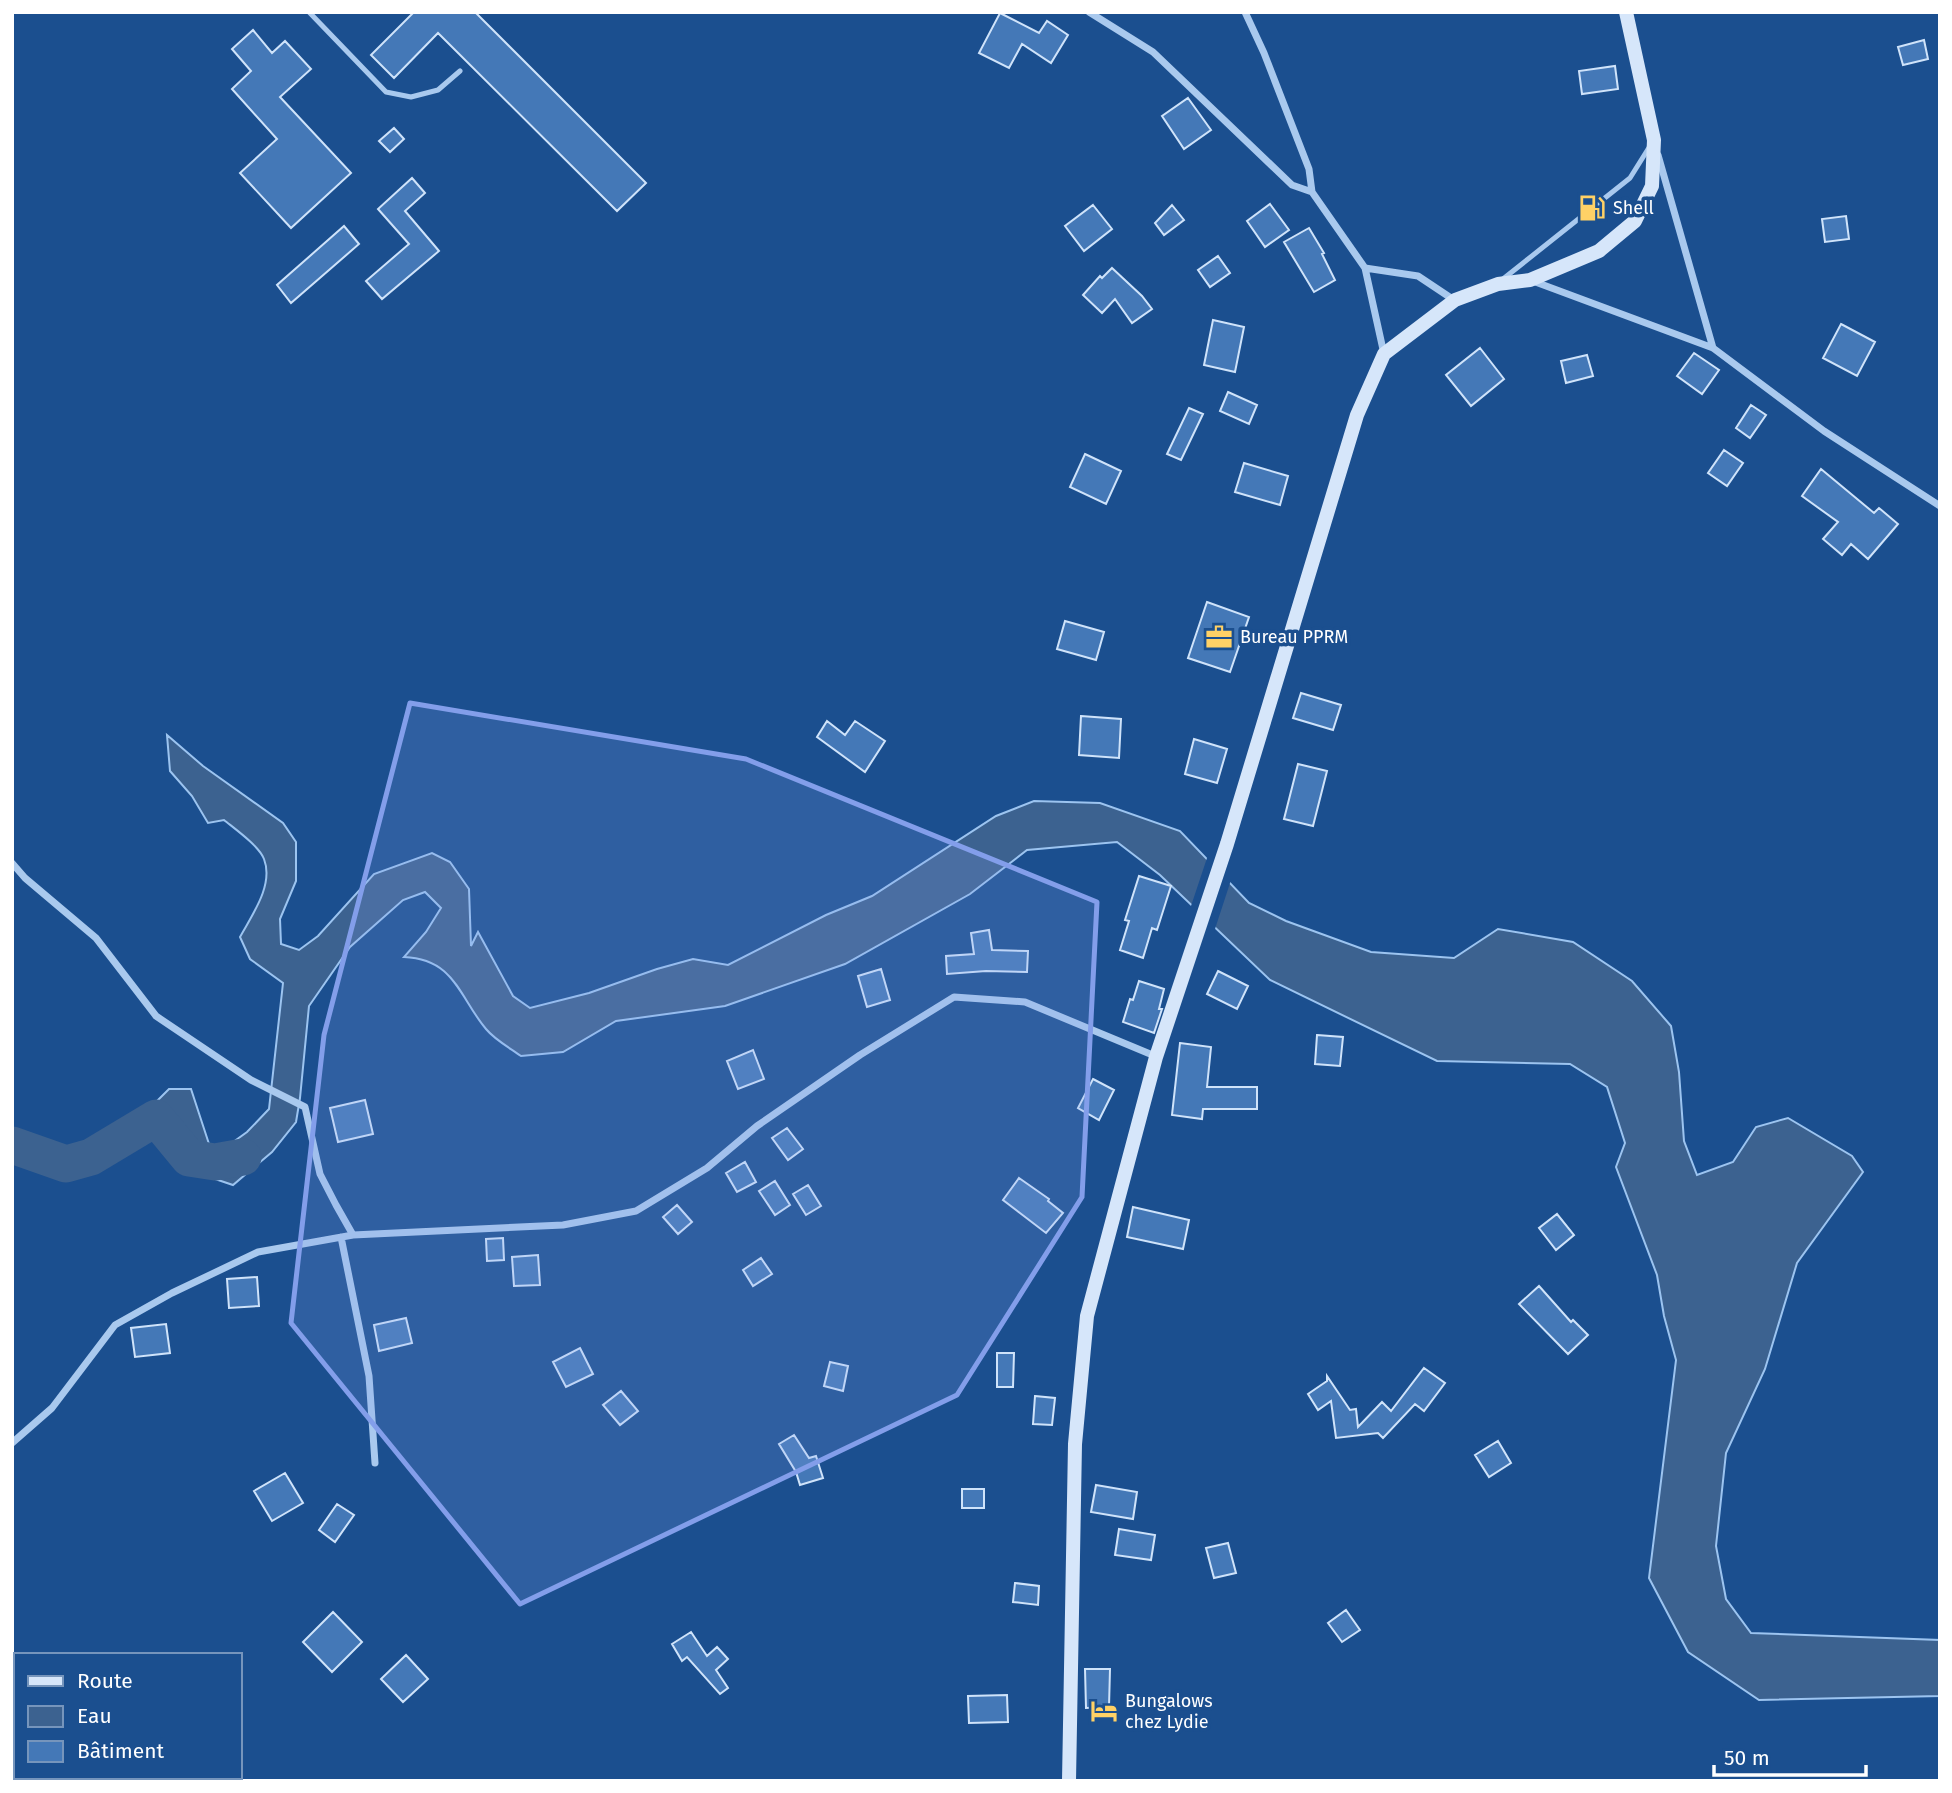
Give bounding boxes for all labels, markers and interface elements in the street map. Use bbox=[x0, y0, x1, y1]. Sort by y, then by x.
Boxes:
fuel station icon: Shell bbox=[1577, 193, 1607, 223]
place label: Shell bbox=[1613, 197, 1654, 219]
office icon: Bureau PPRM bbox=[1204, 622, 1234, 652]
place label: Bureau PPRM bbox=[1240, 626, 1348, 648]
legend bbox=[14, 1653, 242, 1779]
text: Route bbox=[77, 1668, 133, 1694]
place label: Bungalows chez Lydie bbox=[1125, 1690, 1213, 1733]
hotel icon: Bungalows chez Lydie bbox=[1089, 1696, 1119, 1726]
text: Eau bbox=[77, 1703, 112, 1729]
scale bar bbox=[1714, 1734, 1866, 1778]
text: Bâtiment bbox=[77, 1738, 164, 1764]
text: 50 m bbox=[1724, 1745, 1770, 1771]

